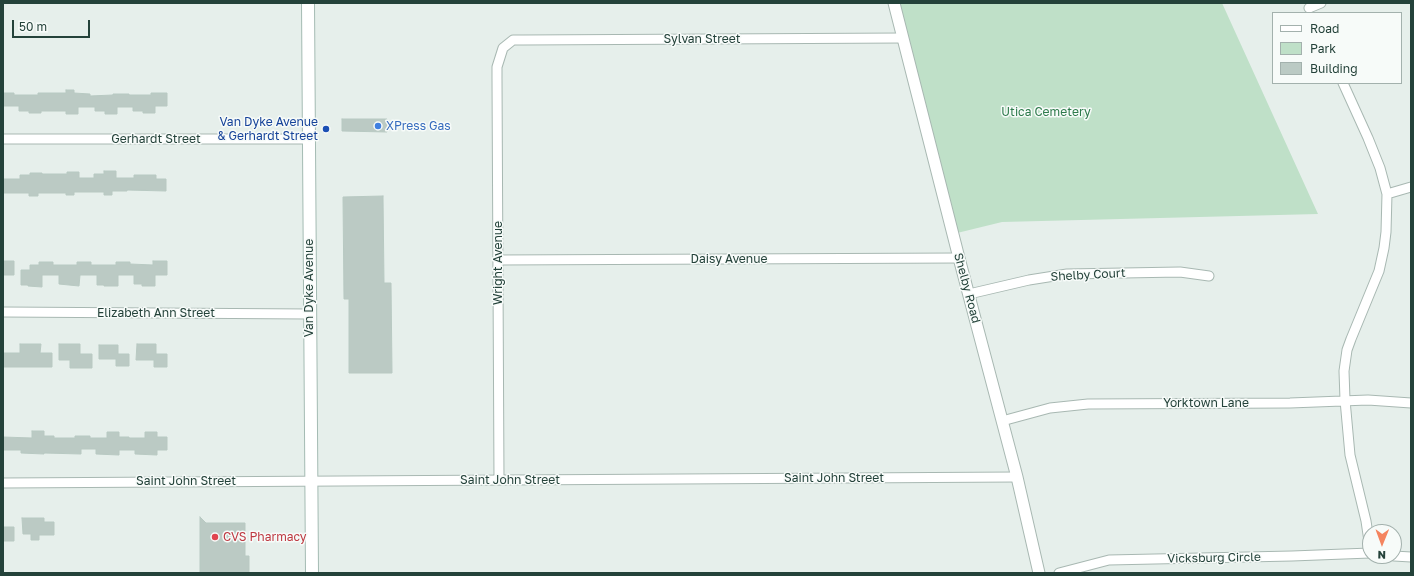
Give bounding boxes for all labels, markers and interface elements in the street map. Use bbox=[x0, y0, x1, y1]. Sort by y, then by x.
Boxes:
scale bar bbox=[14, 12, 92, 38]
legend bbox=[1272, 12, 1402, 84]
text: 50 m bbox=[19, 19, 47, 34]
text: Road bbox=[1310, 21, 1339, 36]
street label: Sylvan Street bbox=[664, 32, 740, 46]
text: Park bbox=[1310, 41, 1336, 56]
text: Building bbox=[1310, 61, 1358, 76]
park label: Utica Cemetery bbox=[1001, 105, 1091, 119]
place label: Van Dyke Avenue & Gerhardt Street bbox=[217, 115, 318, 143]
place label: XPress Gas bbox=[386, 119, 451, 133]
marker: XPress Gas bbox=[373, 121, 383, 131]
marker: Van Dyke Avenue & Gerhardt Street bbox=[321, 124, 331, 134]
street label: Gerhardt Street bbox=[111, 132, 201, 146]
street label: Wright Avenue bbox=[491, 221, 505, 305]
street label: Van Dyke Avenue bbox=[302, 239, 316, 337]
street label: Shelby Road bbox=[951, 251, 983, 325]
street label: Daisy Avenue bbox=[691, 252, 767, 266]
street label: Shelby Court bbox=[1050, 266, 1126, 284]
street label: Elizabeth Ann Street bbox=[97, 306, 215, 320]
street label: Yorktown Lane bbox=[1163, 396, 1249, 410]
street label: Saint John Street bbox=[784, 471, 884, 485]
street label: Saint John Street bbox=[460, 473, 560, 487]
street label: Saint John Street bbox=[136, 474, 236, 488]
north arrow bbox=[1362, 524, 1402, 564]
place label: CVS Pharmacy bbox=[223, 530, 307, 544]
marker: CVS Pharmacy bbox=[210, 532, 220, 542]
text: N bbox=[1377, 549, 1386, 562]
street label: Vicksburg Circle bbox=[1167, 550, 1261, 566]

